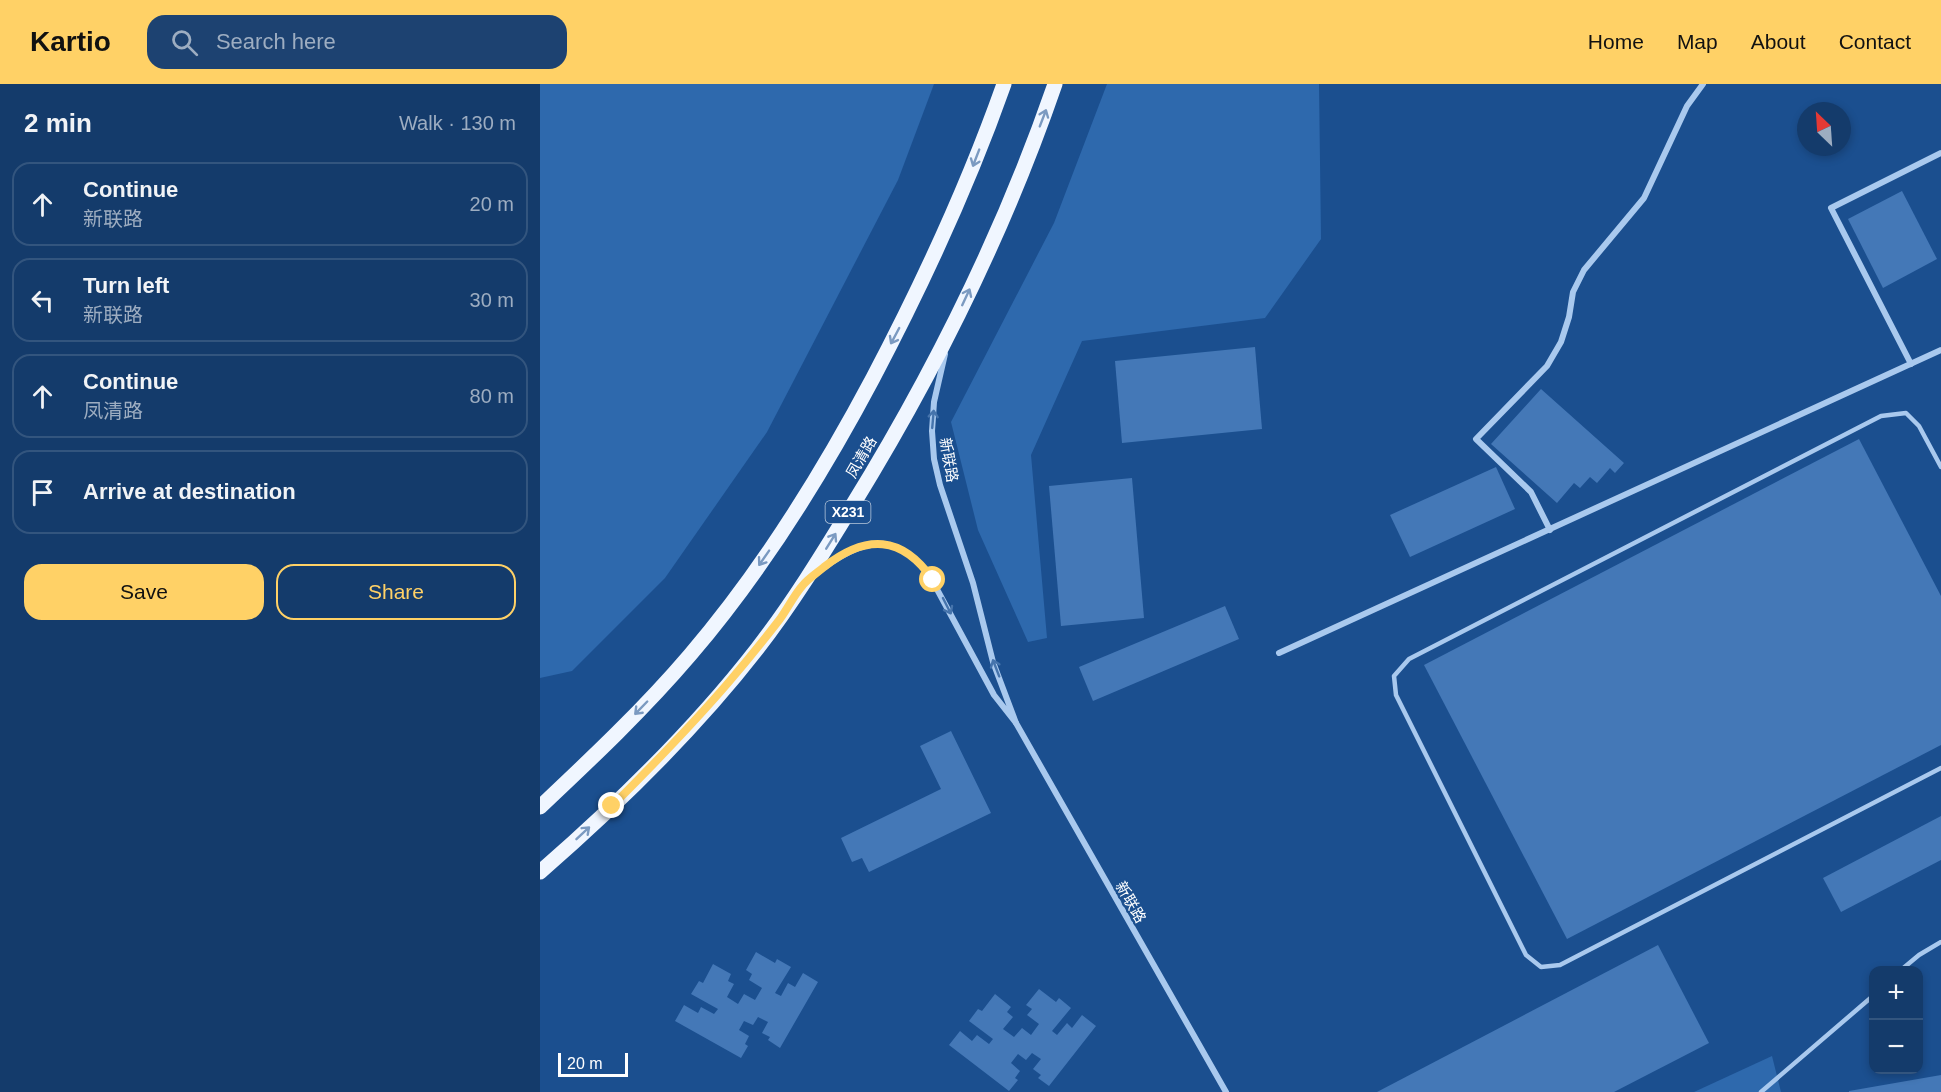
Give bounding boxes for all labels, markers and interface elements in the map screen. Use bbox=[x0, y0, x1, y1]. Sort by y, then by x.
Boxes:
search box bbox=[147, 15, 567, 69]
text: Kartio bbox=[30, 26, 111, 57]
icon: search bbox=[168, 26, 201, 59]
text: Search here bbox=[216, 29, 336, 54]
text: Home bbox=[1588, 30, 1644, 53]
text: Map bbox=[1677, 30, 1718, 53]
text: About bbox=[1751, 30, 1806, 53]
text: Contact bbox=[1839, 30, 1911, 53]
north arrow bbox=[1797, 102, 1851, 156]
text: 2 min bbox=[24, 108, 92, 138]
one-way arrow bbox=[1038, 109, 1049, 128]
text: Walk · 130 m bbox=[399, 112, 516, 134]
one-way arrow bbox=[970, 149, 981, 167]
text: Continue bbox=[83, 177, 178, 202]
icon: ahead bbox=[26, 188, 59, 221]
text: 20 m bbox=[470, 193, 514, 215]
text: 新联路 bbox=[83, 208, 143, 230]
text: Turn left bbox=[83, 273, 169, 298]
icon: left bbox=[26, 284, 59, 317]
text: 30 m bbox=[470, 289, 514, 311]
one-way arrow bbox=[961, 289, 972, 307]
text: 新联路 bbox=[83, 304, 143, 326]
one-way arrow bbox=[889, 327, 901, 344]
text: Continue bbox=[83, 369, 178, 394]
icon: ahead bbox=[26, 380, 59, 413]
text: 80 m bbox=[470, 385, 514, 407]
text: 凤清路 bbox=[83, 400, 143, 422]
one-way arrow bbox=[927, 410, 938, 430]
street label: 凤清路 bbox=[842, 433, 880, 481]
street label: 新联路 bbox=[937, 436, 961, 484]
icon: arrive bbox=[26, 476, 59, 509]
text: Arrive at destination bbox=[83, 479, 296, 504]
road number: X231 bbox=[826, 501, 870, 523]
one-way arrow bbox=[825, 533, 837, 550]
one-way arrow bbox=[758, 549, 770, 565]
button: Save bbox=[24, 564, 264, 620]
button: Share bbox=[276, 564, 516, 620]
route start bbox=[919, 566, 945, 592]
one-way arrow bbox=[942, 597, 953, 615]
one-way arrow bbox=[989, 659, 1000, 678]
one-way arrow bbox=[634, 701, 648, 716]
route end bbox=[598, 792, 624, 818]
one-way arrow bbox=[576, 826, 591, 840]
street label: 新联路 bbox=[1112, 878, 1150, 926]
map controls bbox=[1869, 966, 1923, 1074]
button: + bbox=[1869, 966, 1923, 1020]
button: − bbox=[1869, 1020, 1923, 1074]
scale bar bbox=[558, 1050, 628, 1078]
text: 20 m bbox=[567, 1055, 603, 1072]

